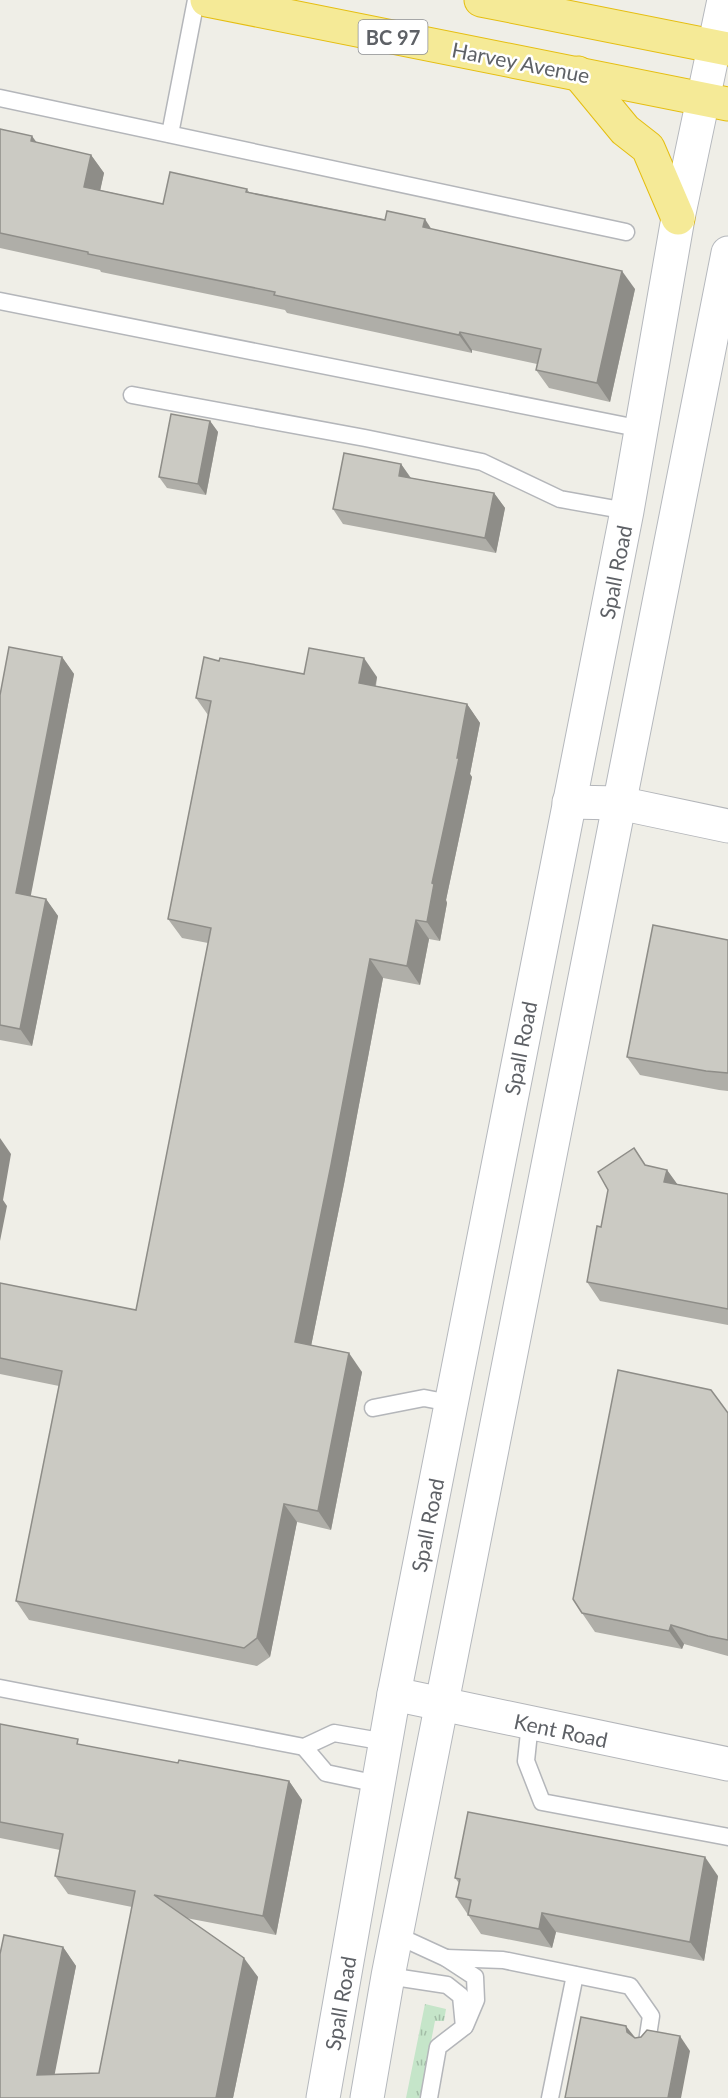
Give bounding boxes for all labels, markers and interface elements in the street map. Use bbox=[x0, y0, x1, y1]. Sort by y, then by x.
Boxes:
road number: BC 97 bbox=[358, 20, 428, 54]
street label: Harvey Avenue bbox=[450, 36, 592, 88]
street label: Spall Road bbox=[594, 523, 636, 621]
street label: Spall Road bbox=[499, 999, 541, 1097]
street label: Spall Road bbox=[406, 1476, 448, 1574]
street label: Kent Road bbox=[512, 1708, 610, 1752]
street label: Spall Road bbox=[319, 1954, 361, 2052]

